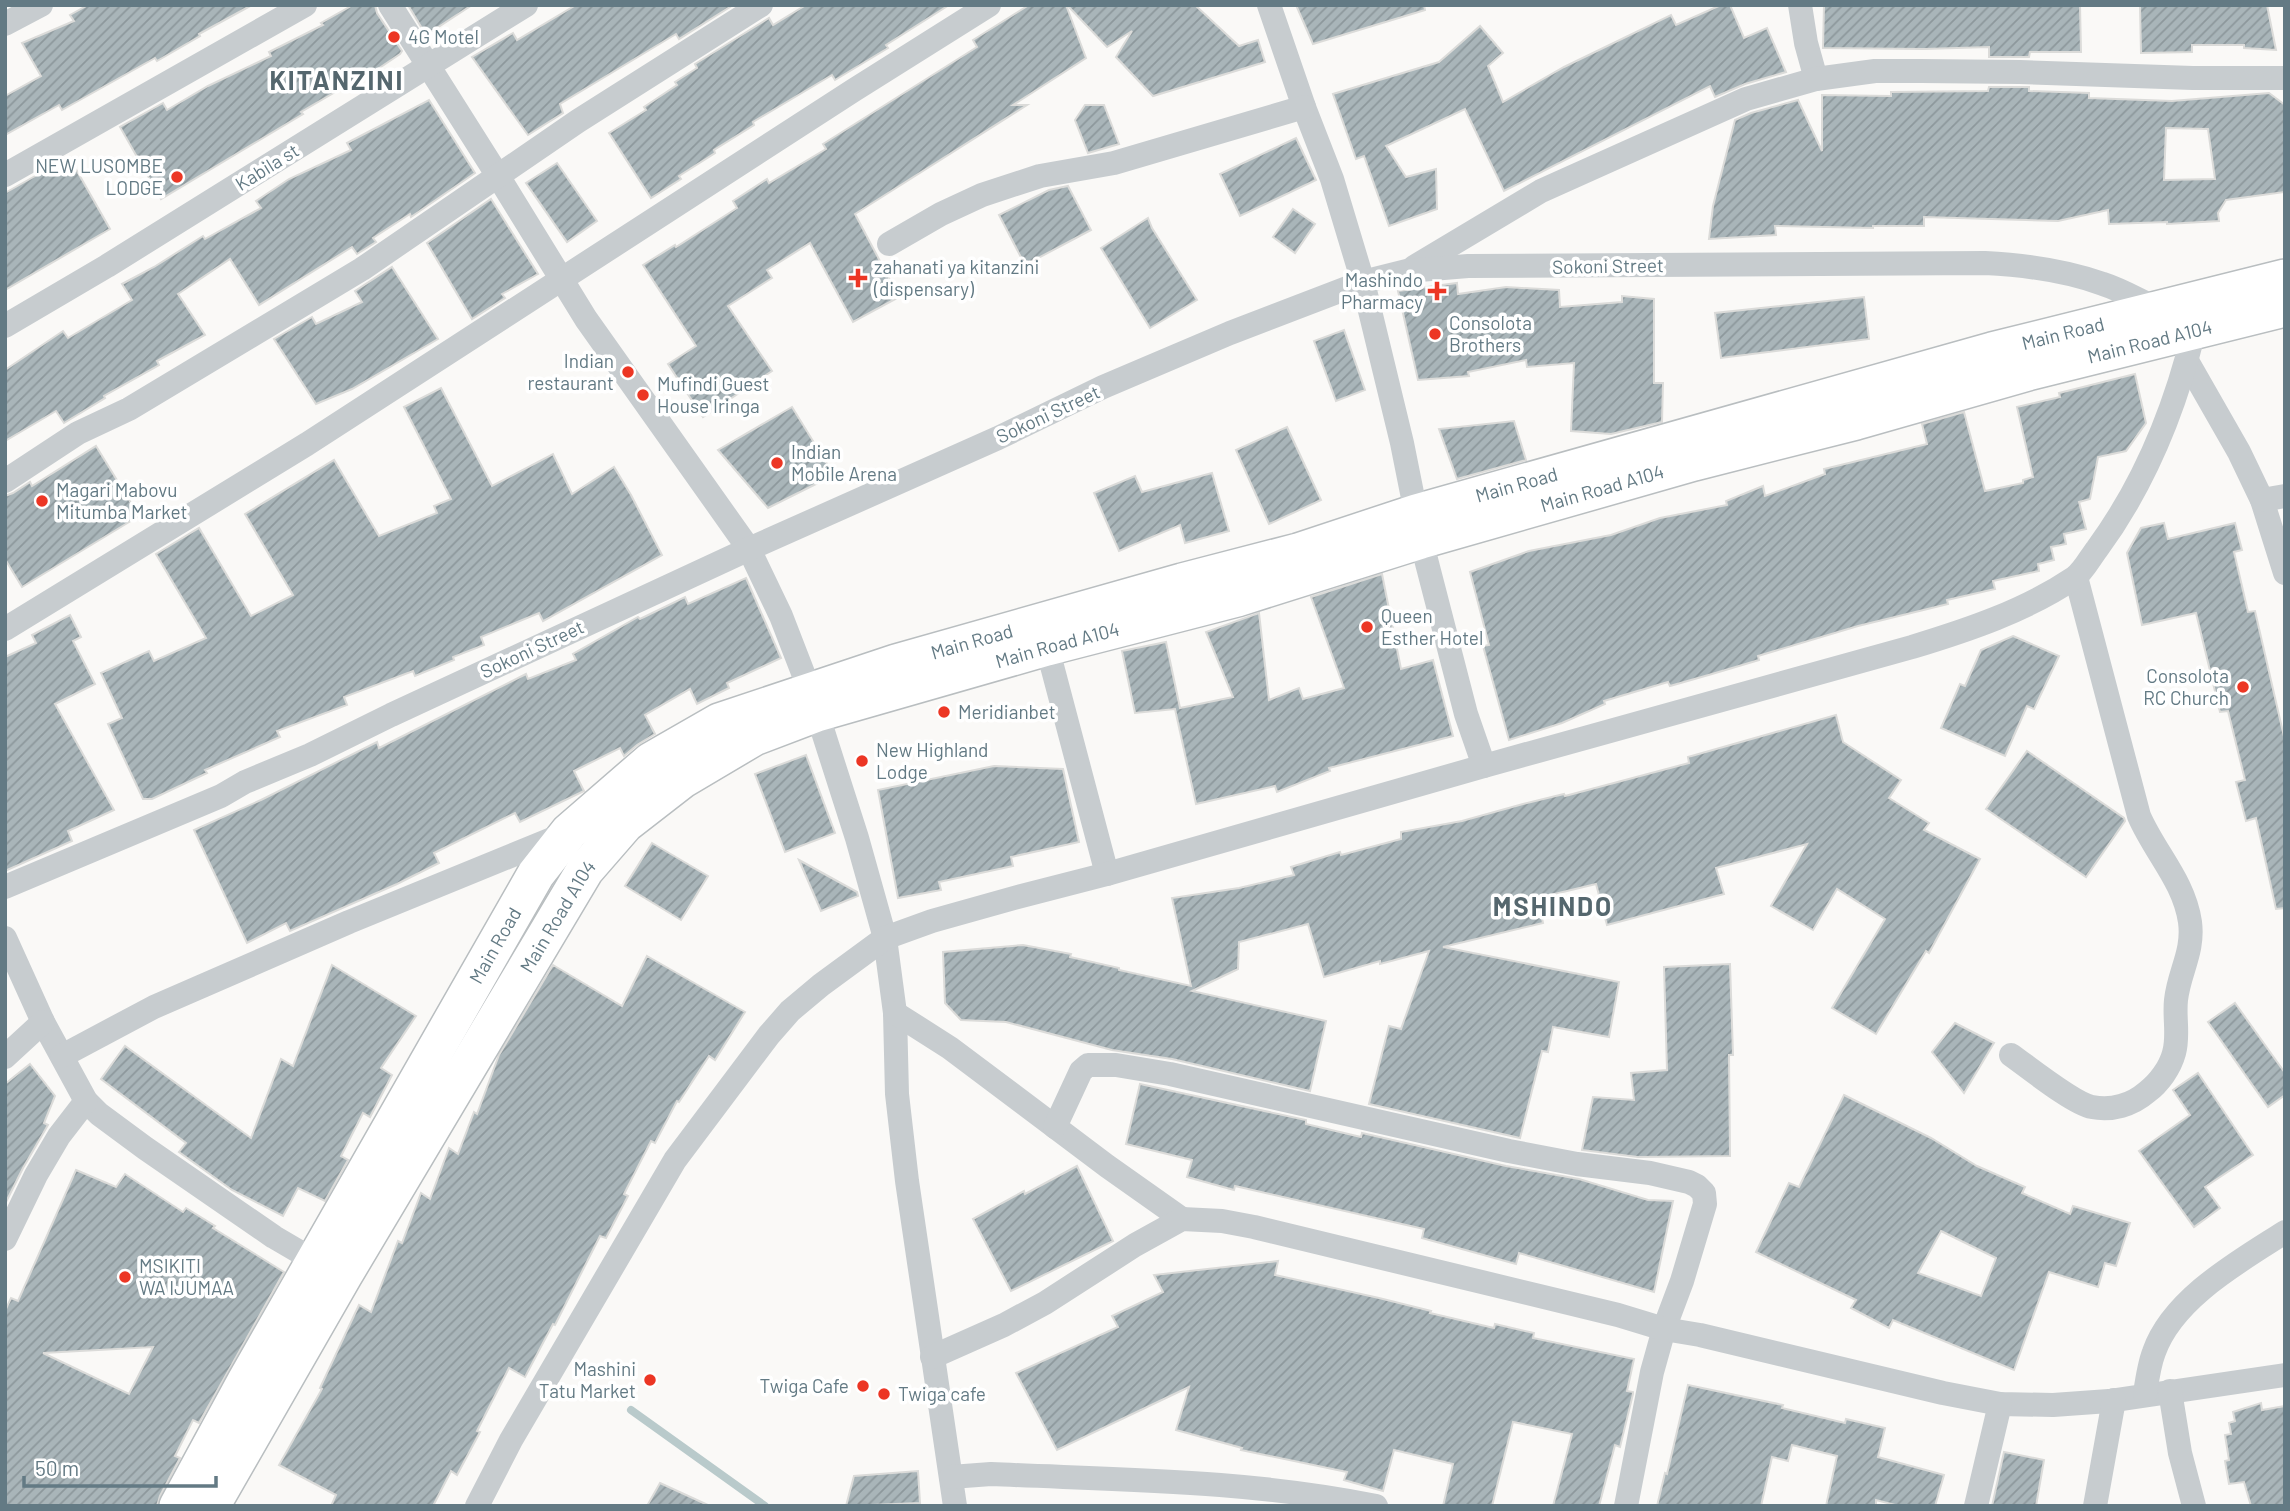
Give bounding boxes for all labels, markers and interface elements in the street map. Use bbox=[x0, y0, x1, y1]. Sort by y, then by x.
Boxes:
place label: 4G Motel bbox=[408, 25, 479, 48]
marker: 4G Motel bbox=[386, 29, 402, 45]
district label: KITANZINI bbox=[270, 64, 404, 95]
street label: Kabila st bbox=[231, 138, 303, 195]
place label: NEW LUSOMBE LODGE bbox=[35, 154, 163, 199]
marker: NEW LUSOMBE LODGE bbox=[169, 169, 185, 185]
street label: Sokoni Street bbox=[1552, 253, 1664, 278]
place label: zahanati ya kitanzini (dispensary) bbox=[873, 255, 1039, 300]
marker: zahanati ya kitanzini (dispensary) bbox=[848, 268, 868, 288]
place label: Mashindo Pharmacy bbox=[1341, 268, 1423, 313]
marker: Mashindo Pharmacy bbox=[1429, 283, 1445, 299]
place label: Consolota Brothers bbox=[1449, 311, 1532, 356]
street label: Main Road bbox=[2019, 312, 2106, 354]
street label: Main Road A104 bbox=[2085, 315, 2214, 368]
marker: Consolota Brothers bbox=[1427, 326, 1443, 342]
place label: Indian restaurant bbox=[528, 349, 614, 394]
marker: Indian restaurant bbox=[620, 364, 636, 380]
place label: Mufindi Guest House Iringa bbox=[657, 372, 769, 417]
street label: Sokoni Street bbox=[992, 380, 1103, 448]
marker: Mufindi Guest House Iringa bbox=[635, 387, 651, 403]
place label: Indian Mobile Arena bbox=[791, 440, 897, 485]
marker: Indian Mobile Arena bbox=[769, 455, 785, 471]
street label: Main Road A104 bbox=[1538, 459, 1667, 516]
street label: Main Road bbox=[1473, 462, 1560, 507]
place label: Magari Mabovu Mitumba Market bbox=[56, 478, 187, 523]
marker: Magari Mabovu Mitumba Market bbox=[34, 493, 50, 509]
place label: Queen Esther Hotel bbox=[1381, 604, 1483, 649]
street label: Sokoni Street bbox=[476, 615, 587, 683]
street label: Main Road A104 bbox=[993, 617, 1122, 672]
street label: Main Road bbox=[928, 619, 1015, 664]
marker: Queen Esther Hotel bbox=[1359, 619, 1375, 635]
place label: Consolota RC Church bbox=[2143, 664, 2229, 709]
marker: Consolota RC Church bbox=[2235, 679, 2251, 695]
place label: Meridianbet bbox=[958, 700, 1056, 723]
marker: Meridianbet bbox=[936, 704, 952, 720]
place label: New Highland Lodge bbox=[876, 738, 988, 783]
marker: New Highland Lodge bbox=[854, 753, 870, 769]
street label: Main Road A104 bbox=[514, 855, 600, 977]
district label: MSHINDO bbox=[1493, 890, 1613, 921]
street label: Main Road bbox=[464, 903, 526, 988]
place label: MSIKITI WA IJUMAA bbox=[139, 1254, 234, 1299]
marker: MSIKITI WA IJUMAA bbox=[117, 1269, 133, 1285]
place label: Mashini Tatu Market bbox=[539, 1357, 636, 1402]
marker: Mashini Tatu Market bbox=[642, 1372, 658, 1388]
place label: Twiga Cafe bbox=[760, 1374, 849, 1397]
marker: Twiga Cafe bbox=[855, 1378, 871, 1394]
place label: Twiga cafe bbox=[898, 1382, 986, 1405]
marker: Twiga cafe bbox=[876, 1386, 892, 1402]
scale bar bbox=[24, 1444, 217, 1488]
text: 50 m bbox=[35, 1455, 79, 1480]

